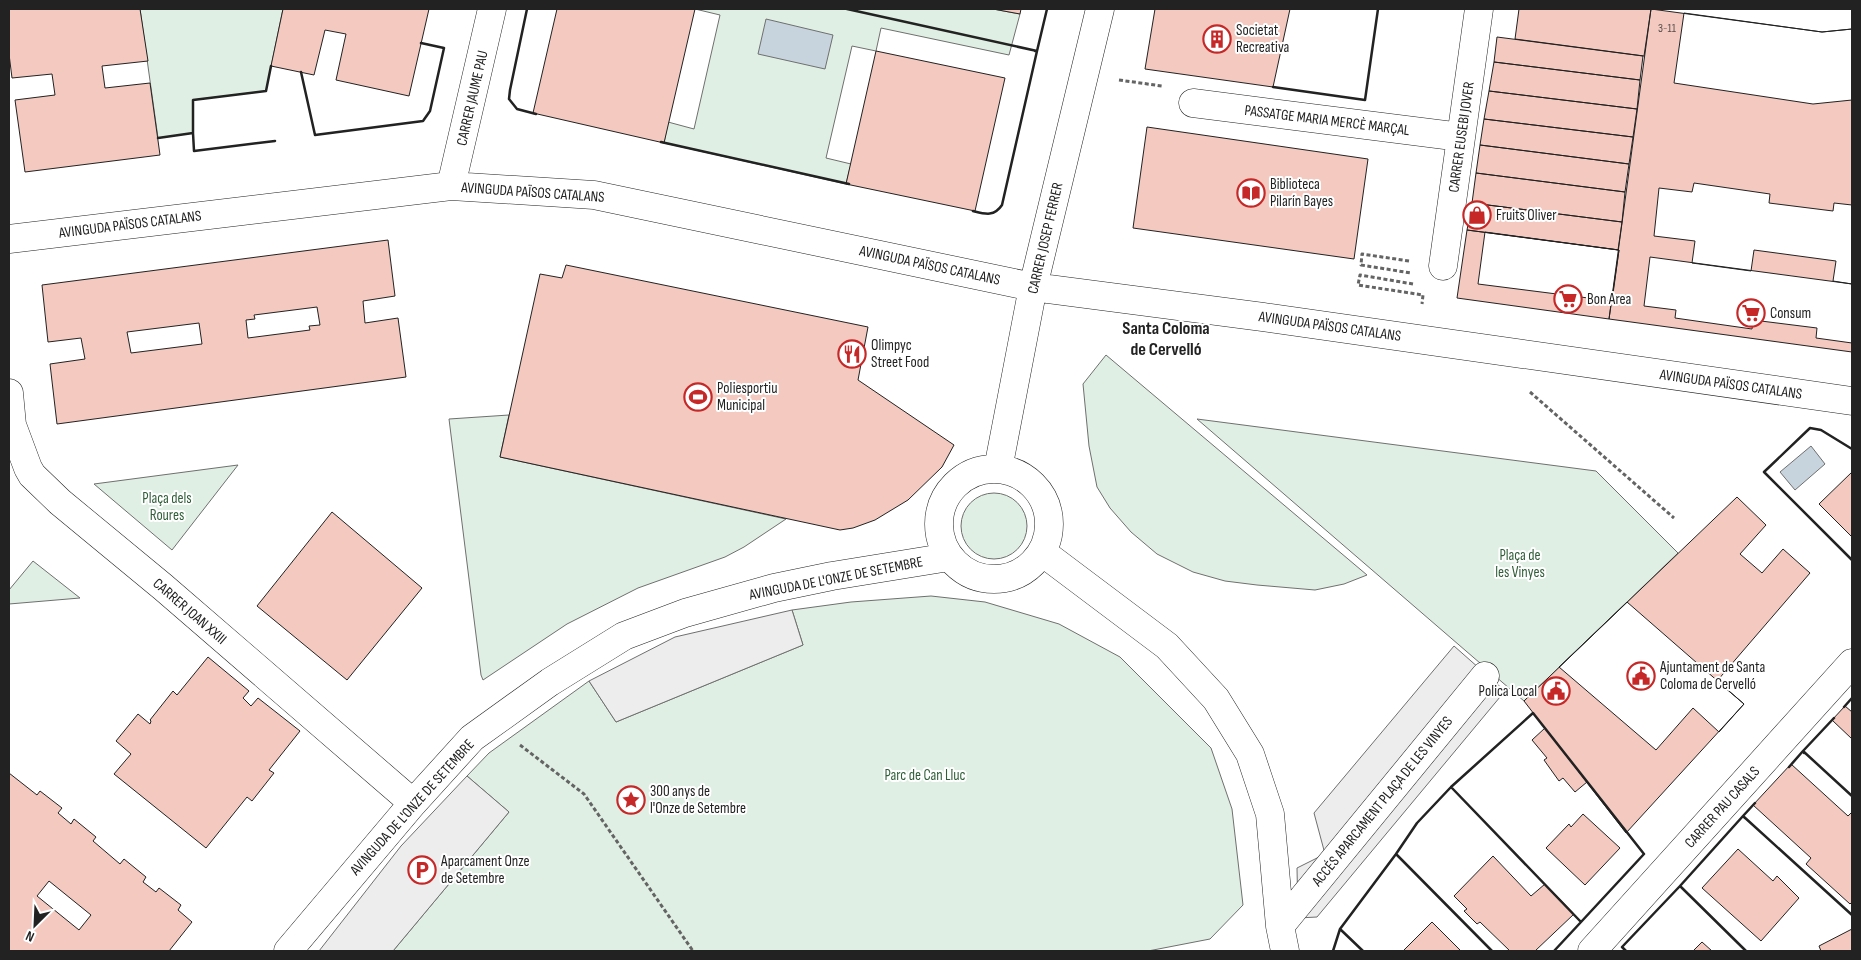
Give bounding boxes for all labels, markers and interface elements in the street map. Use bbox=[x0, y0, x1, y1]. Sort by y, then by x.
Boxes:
place label: Societat Recreativa bbox=[1236, 21, 1289, 57]
house number: 3-11 bbox=[1658, 21, 1677, 36]
building icon: Societat Recreativa bbox=[1202, 24, 1232, 54]
street label: CARRER JAUME PAU bbox=[452, 49, 493, 148]
street label: CARRER EUSEBI JOVER bbox=[1444, 80, 1479, 194]
street label: PASSATGE MARIA MERCÈ MARÇAL bbox=[1243, 101, 1411, 140]
place label: Biblioteca Pilarín Bayes bbox=[1270, 175, 1333, 211]
street label: AVINGUDA PAÏSOS CATALANS bbox=[460, 178, 605, 207]
library icon: Biblioteca Pilarín Bayes bbox=[1236, 178, 1266, 208]
street label: CARRER JOSEP FERRER bbox=[1023, 180, 1068, 296]
shop icon: Fruits Oliver bbox=[1462, 200, 1492, 230]
street label: AVINGUDA PAÏSOS CATALANS bbox=[57, 206, 202, 243]
place label: Fruits Oliver bbox=[1496, 206, 1557, 225]
street label: AVINGUDA PAÏSOS CATALANS bbox=[857, 241, 1002, 290]
supermarket icon: Bon Area bbox=[1553, 284, 1583, 314]
place label: Bon Area bbox=[1587, 290, 1632, 309]
supermarket icon: Consum bbox=[1736, 298, 1766, 328]
place label: Consum bbox=[1770, 304, 1811, 323]
street label: AVINGUDA PAÏSOS CATALANS bbox=[1257, 307, 1402, 346]
district label: Santa Coloma de Cervelló bbox=[1122, 318, 1210, 360]
place label: Olimpyc Street Food bbox=[871, 336, 929, 372]
restaurant icon: Olimpyc Street Food bbox=[837, 339, 867, 369]
street label: AVINGUDA PAÏSOS CATALANS bbox=[1658, 365, 1803, 404]
place label: Poliesportiu Municipal bbox=[717, 379, 777, 415]
sports icon: Poliesportiu Municipal bbox=[683, 382, 713, 412]
park label: Plaça dels Roures bbox=[142, 489, 192, 525]
park label: Plaça de les Vinyes bbox=[1495, 546, 1545, 582]
street label: AVINGUDA DE L'ONZE DE SETEMBRE bbox=[747, 552, 925, 605]
street label: CARRER JOAN XXIII bbox=[149, 574, 231, 649]
place label: Ajuntament de Santa Coloma de Cervelló bbox=[1659, 658, 1766, 694]
public building icon: Ajuntament de Santa Coloma de Cervelló bbox=[1626, 661, 1656, 691]
public building icon: Polica Local bbox=[1541, 676, 1571, 706]
place label: Polica Local bbox=[1479, 682, 1537, 701]
street label: ACCÉS APARCAMENT PLAÇA DE LES VINYES bbox=[1307, 712, 1457, 891]
street label: AVINGUDA DE L'ONZE DE SETEMBRE bbox=[346, 735, 479, 880]
street label: CARRER PAU CASALS bbox=[1681, 762, 1764, 852]
park label: Parc de Can Lluc bbox=[884, 766, 966, 785]
place label: 300 anys de l'Onze de Setembre bbox=[650, 782, 746, 818]
place icon: 300 anys de l'Onze de Setembre bbox=[616, 785, 646, 815]
place label: Aparcament Onze de Setembre bbox=[440, 852, 530, 888]
parking icon: Aparcament Onze de Setembre bbox=[407, 855, 437, 885]
north arrow bbox=[10, 900, 60, 950]
text: N bbox=[23, 927, 37, 946]

